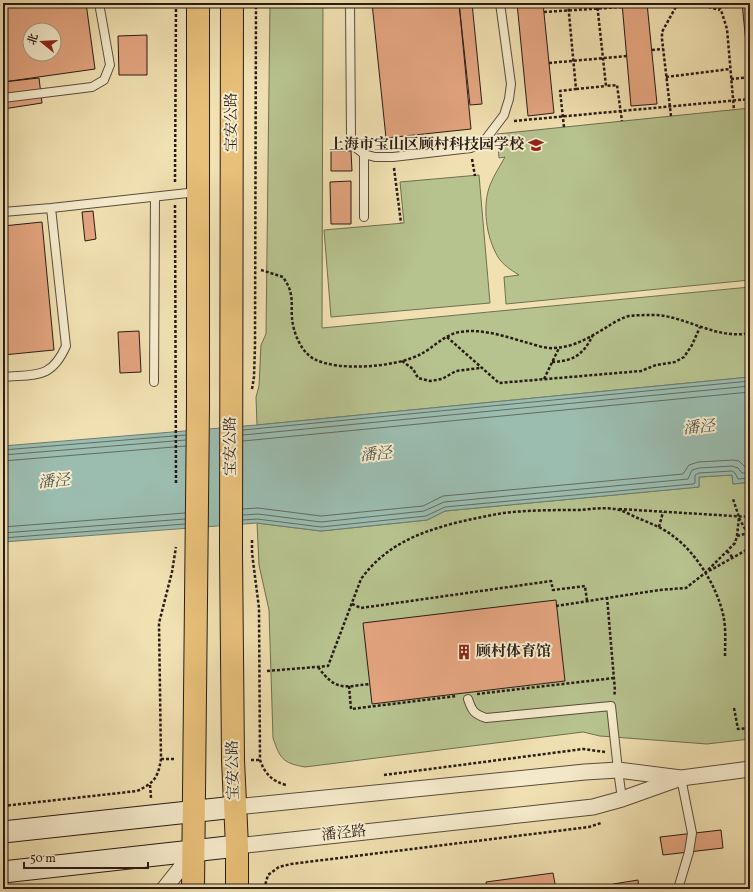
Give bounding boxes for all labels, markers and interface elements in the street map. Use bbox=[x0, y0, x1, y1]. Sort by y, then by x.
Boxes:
north arrow bbox=[22, 22, 62, 62]
text: 北 bbox=[25, 32, 43, 47]
street label: 宝安公路 bbox=[222, 92, 243, 152]
place label: 上海市宝山区顾村科技园学校 bbox=[329, 135, 525, 156]
school or university icon: 上海市宝山区顾村科技园学校 bbox=[527, 136, 545, 154]
street label: 宝安公路 bbox=[221, 416, 242, 476]
water label: 潘泾 bbox=[682, 416, 717, 440]
water label: 潘泾 bbox=[359, 443, 394, 467]
water label: 潘泾 bbox=[37, 470, 72, 494]
place label: 顾村体育馆 bbox=[476, 642, 551, 663]
building icon: 顾村体育馆 bbox=[455, 643, 473, 661]
street label: 宝安公路 bbox=[223, 740, 245, 800]
street label: 潘泾路 bbox=[321, 821, 367, 847]
scale bar bbox=[24, 844, 148, 870]
text: 50 m bbox=[30, 851, 56, 867]

